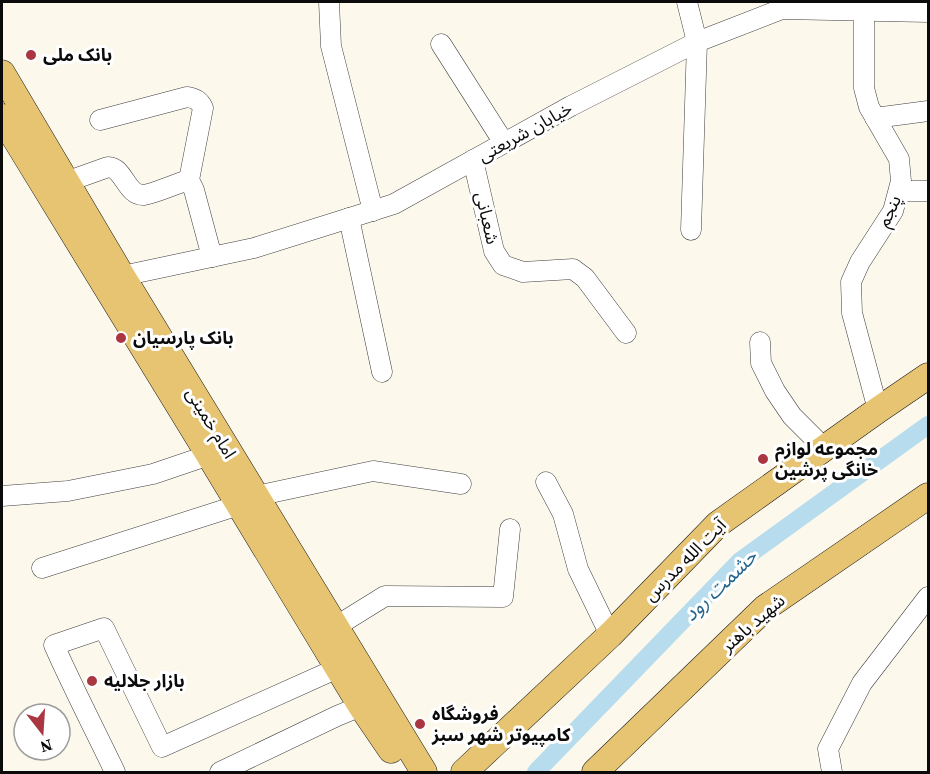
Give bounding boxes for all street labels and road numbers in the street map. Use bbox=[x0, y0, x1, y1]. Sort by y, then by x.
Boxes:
street label: خیابان شریعتی bbox=[473, 95, 577, 168]
street label: شعبانی bbox=[469, 189, 506, 247]
street label: پنجم bbox=[870, 190, 908, 232]
street label: امام خمینی bbox=[179, 382, 242, 464]
street label: آیت الله مدرس bbox=[638, 512, 732, 607]
street label: شهید باهنر bbox=[714, 588, 790, 658]

